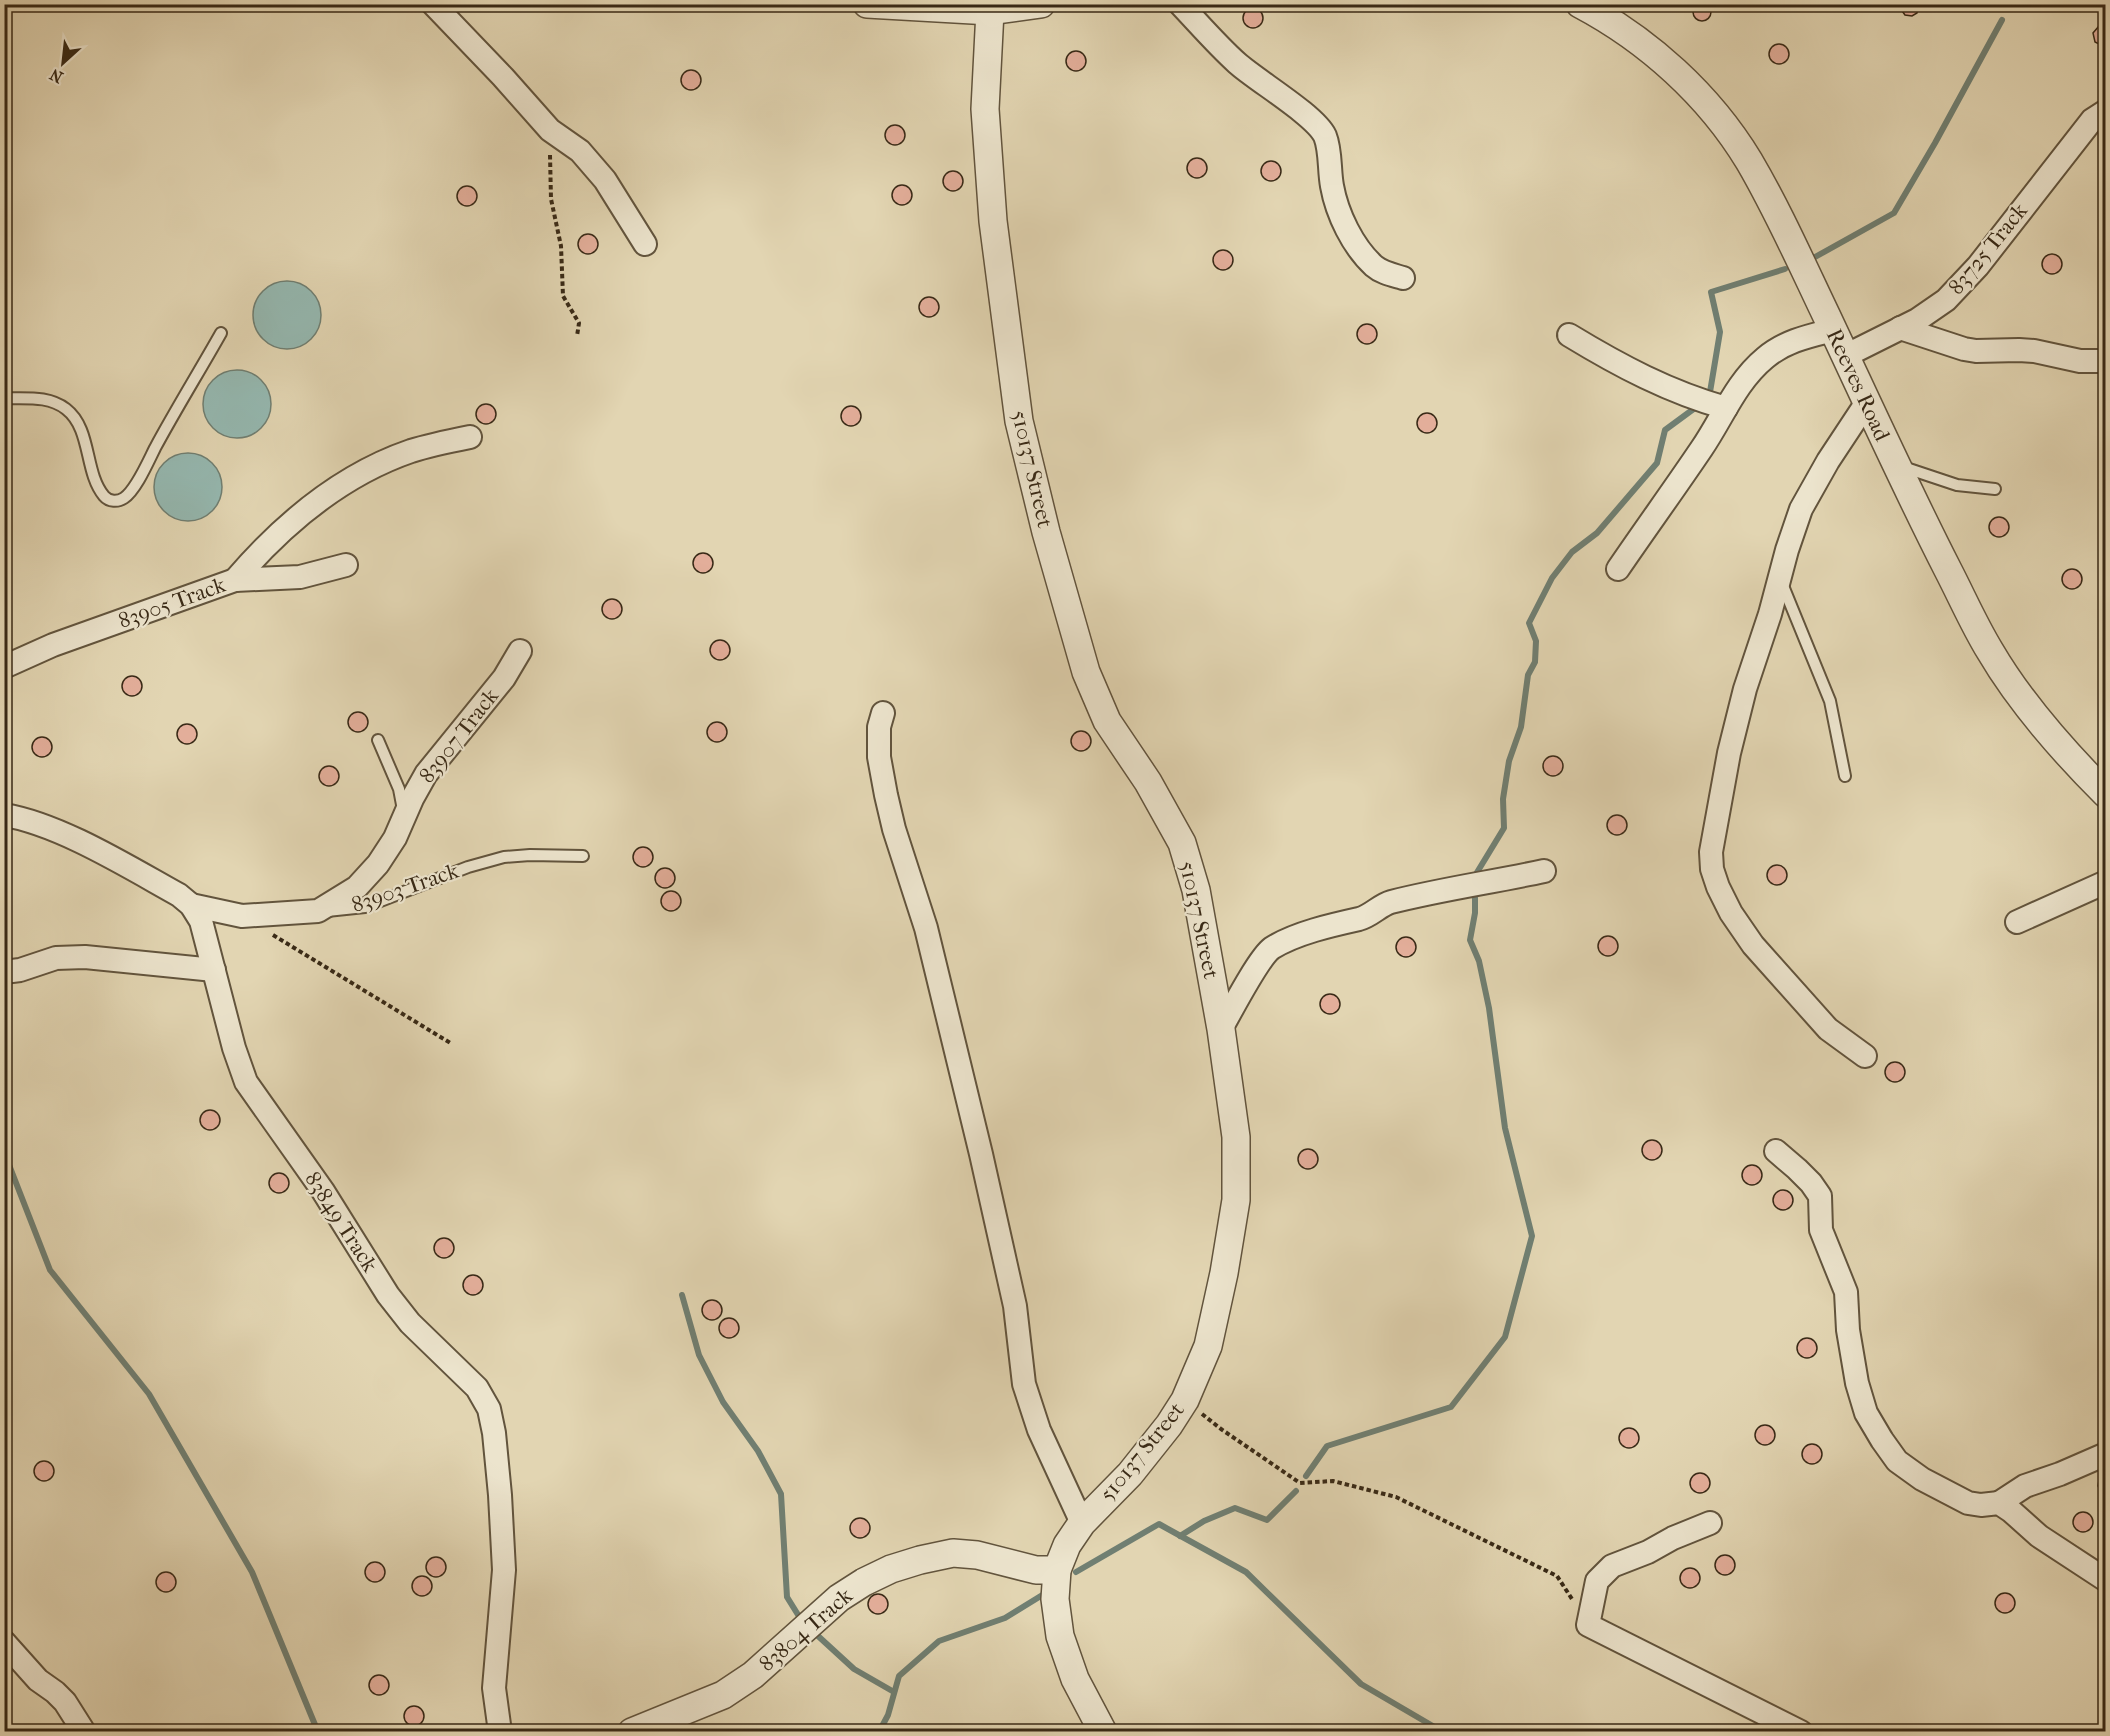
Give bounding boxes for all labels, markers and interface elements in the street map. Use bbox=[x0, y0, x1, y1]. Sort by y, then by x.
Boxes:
north arrow bbox=[33, 33, 93, 93]
text: N bbox=[46, 64, 66, 87]
street label: 83725 Track bbox=[1943, 198, 2033, 300]
street label: Reeves Road bbox=[1821, 325, 1896, 446]
street label: 510137 Street bbox=[1006, 408, 1058, 530]
street label: 83905 Track bbox=[115, 571, 230, 634]
street label: 83907 Track bbox=[414, 683, 504, 788]
street label: 83903 Track bbox=[348, 857, 462, 918]
street label: 510137 Street bbox=[1174, 859, 1224, 981]
street label: 83849 Track bbox=[299, 1167, 383, 1277]
street label: 510137 Street bbox=[1094, 1397, 1190, 1507]
street label: 83804 Track bbox=[754, 1582, 858, 1677]

